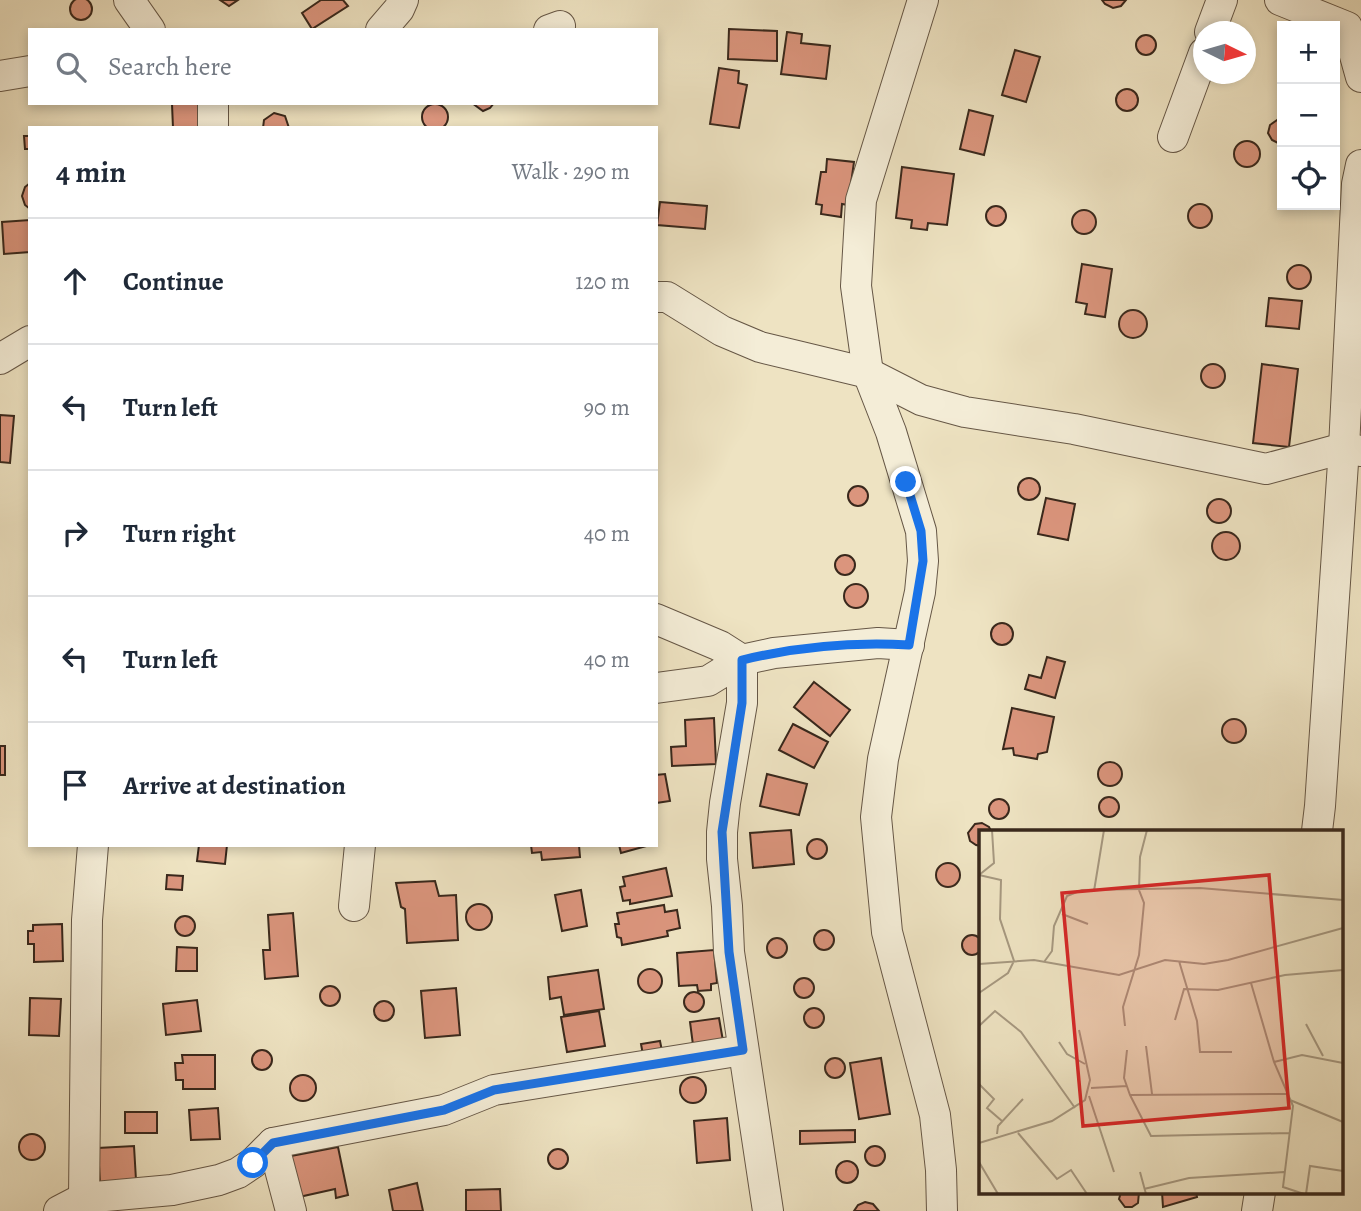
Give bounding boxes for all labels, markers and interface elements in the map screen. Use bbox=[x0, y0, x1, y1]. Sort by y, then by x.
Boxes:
north arrow bbox=[1193, 21, 1256, 84]
map controls bbox=[1277, 21, 1340, 210]
button: + bbox=[1277, 21, 1340, 84]
search box bbox=[28, 28, 658, 105]
icon: search bbox=[52, 48, 90, 86]
text: Search here bbox=[108, 49, 232, 84]
button: − bbox=[1277, 84, 1340, 147]
button: locate bbox=[1277, 147, 1340, 210]
text: 4 min bbox=[56, 152, 126, 192]
text: Walk · 290 m bbox=[512, 156, 630, 187]
icon: ahead bbox=[56, 262, 94, 300]
text: Continue bbox=[123, 264, 224, 299]
text: 120 m bbox=[575, 266, 630, 297]
icon: left bbox=[56, 388, 94, 426]
text: Turn left bbox=[123, 390, 218, 425]
text: 90 m bbox=[584, 392, 630, 423]
route end bbox=[890, 466, 921, 497]
icon: right bbox=[56, 514, 94, 552]
text: Turn right bbox=[123, 516, 236, 551]
text: 40 m bbox=[584, 518, 630, 549]
icon: left bbox=[56, 640, 94, 678]
text: Turn left bbox=[123, 642, 218, 677]
text: 40 m bbox=[584, 644, 630, 675]
icon: arrive bbox=[56, 766, 94, 804]
text: Arrive at destination bbox=[123, 768, 346, 803]
inset map bbox=[979, 830, 1344, 1194]
route start bbox=[237, 1147, 268, 1178]

